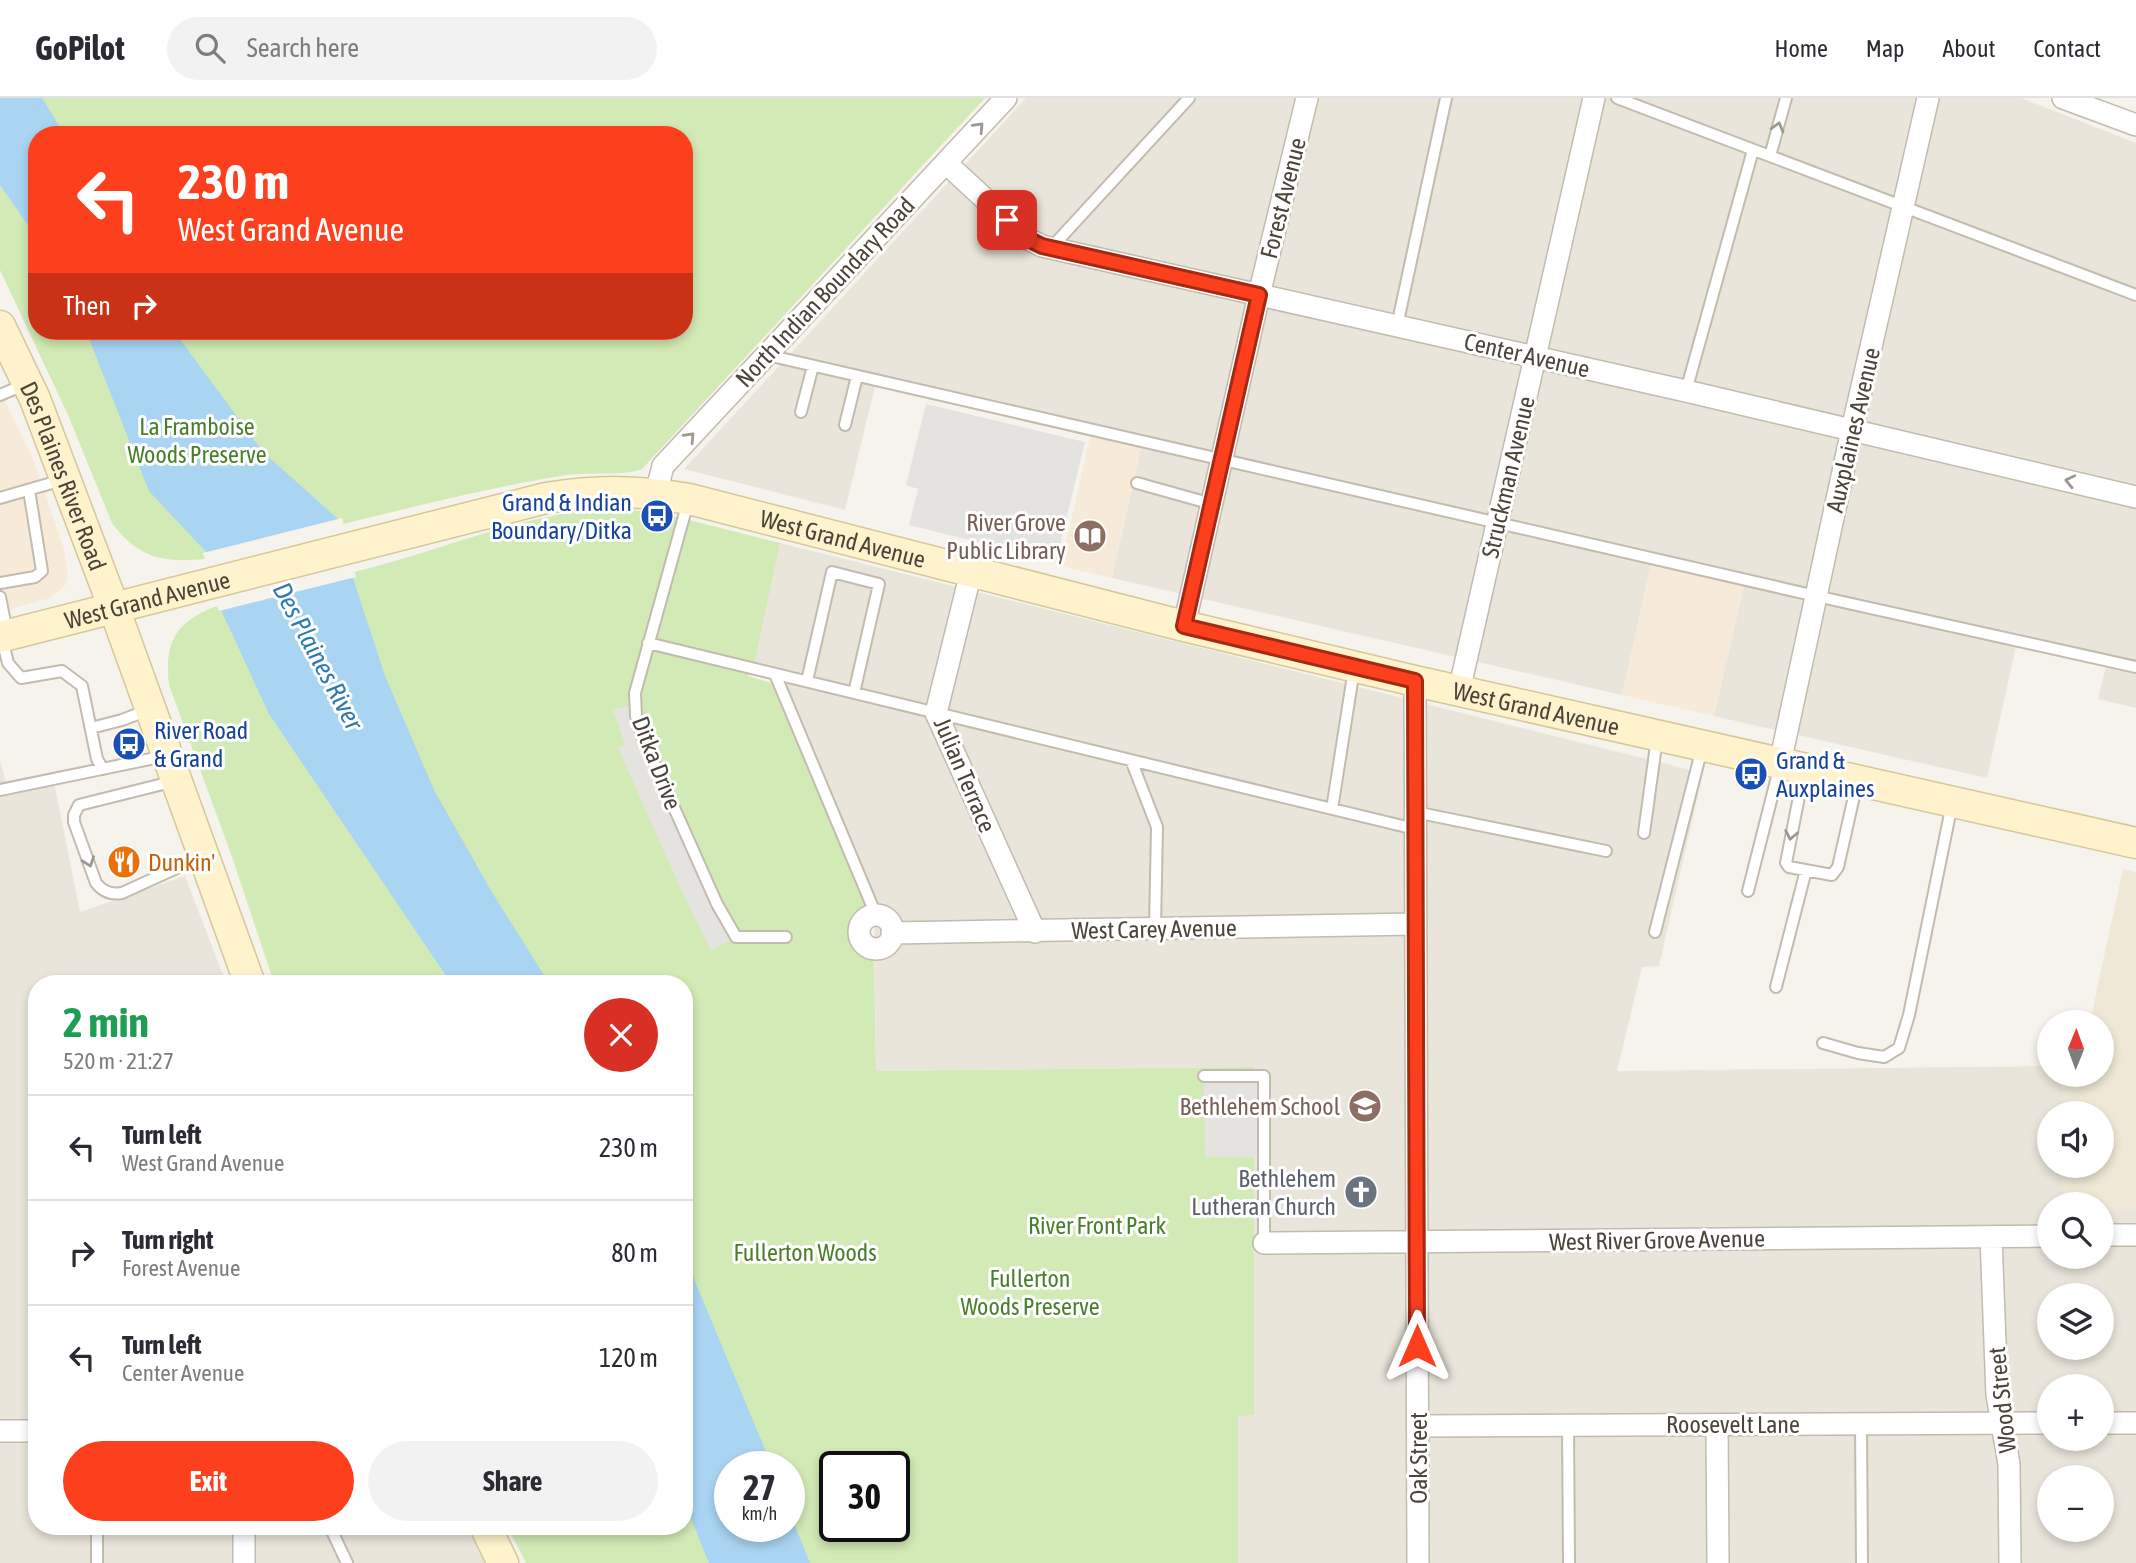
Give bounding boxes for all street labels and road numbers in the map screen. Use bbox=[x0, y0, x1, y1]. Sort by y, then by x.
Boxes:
street label: Forest Avenue bbox=[1255, 135, 1311, 261]
street label: North Indian Boundary Road bbox=[730, 192, 920, 392]
street label: Center Avenue bbox=[1462, 327, 1592, 383]
street label: Auxplaines Avenue bbox=[1821, 345, 1885, 515]
street label: Des Plaines River Road bbox=[15, 377, 112, 574]
street label: Struckman Avenue bbox=[1476, 394, 1540, 560]
street label: West Grand Avenue bbox=[757, 504, 928, 573]
street label: West Grand Avenue bbox=[62, 565, 233, 634]
street label: West Grand Avenue bbox=[1451, 677, 1622, 740]
street label: Ditka Drive bbox=[627, 713, 687, 813]
street label: Julian Terrace bbox=[929, 714, 1001, 836]
street label: West Carey Avenue bbox=[1071, 914, 1237, 944]
street label: West River Grove Avenue bbox=[1549, 1225, 1765, 1255]
street label: Wood Street bbox=[1983, 1346, 2021, 1454]
street label: Roosevelt Lane bbox=[1666, 1411, 1800, 1438]
street label: Oak Street bbox=[1405, 1412, 1432, 1504]

